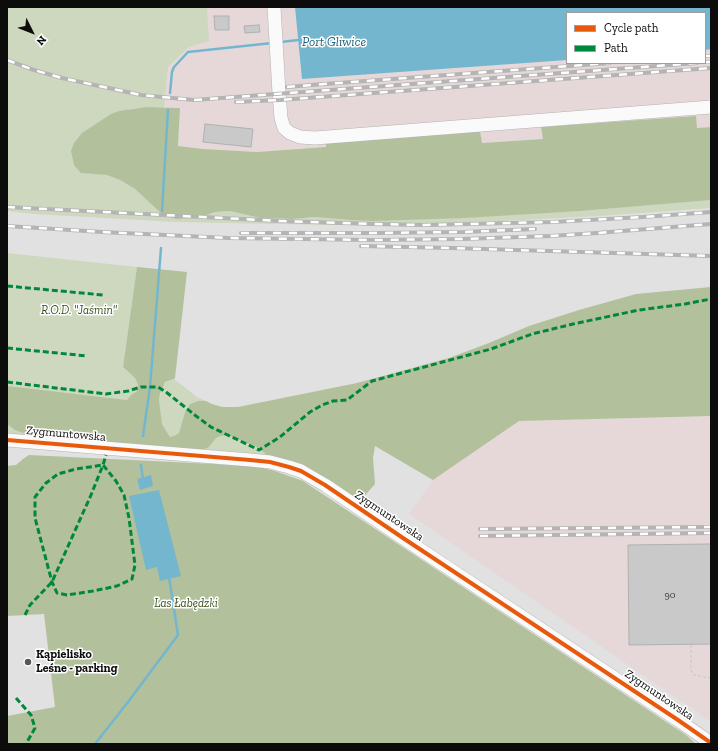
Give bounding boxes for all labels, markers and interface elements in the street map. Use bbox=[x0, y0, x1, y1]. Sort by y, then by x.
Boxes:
north arrow bbox=[12, 12, 52, 52]
legend bbox=[566, 12, 706, 64]
text: Cycle path bbox=[604, 21, 658, 35]
text: N bbox=[34, 33, 49, 48]
water label: Port Gliwice bbox=[302, 34, 366, 50]
text: Path bbox=[604, 41, 628, 55]
park label: R.O.D. "Jaśmin" bbox=[41, 304, 117, 318]
street label: Zygmuntowska bbox=[26, 423, 106, 445]
street label: Zygmuntowska bbox=[352, 488, 426, 544]
house number: 90 bbox=[664, 589, 676, 601]
park label: Las Łabędzki bbox=[154, 597, 218, 611]
place label: Kąpielisko Leśne - parking bbox=[36, 648, 118, 676]
marker: Kąpielisko Leśne - parking bbox=[23, 657, 33, 667]
street label: Zygmuntowska bbox=[622, 667, 696, 723]

